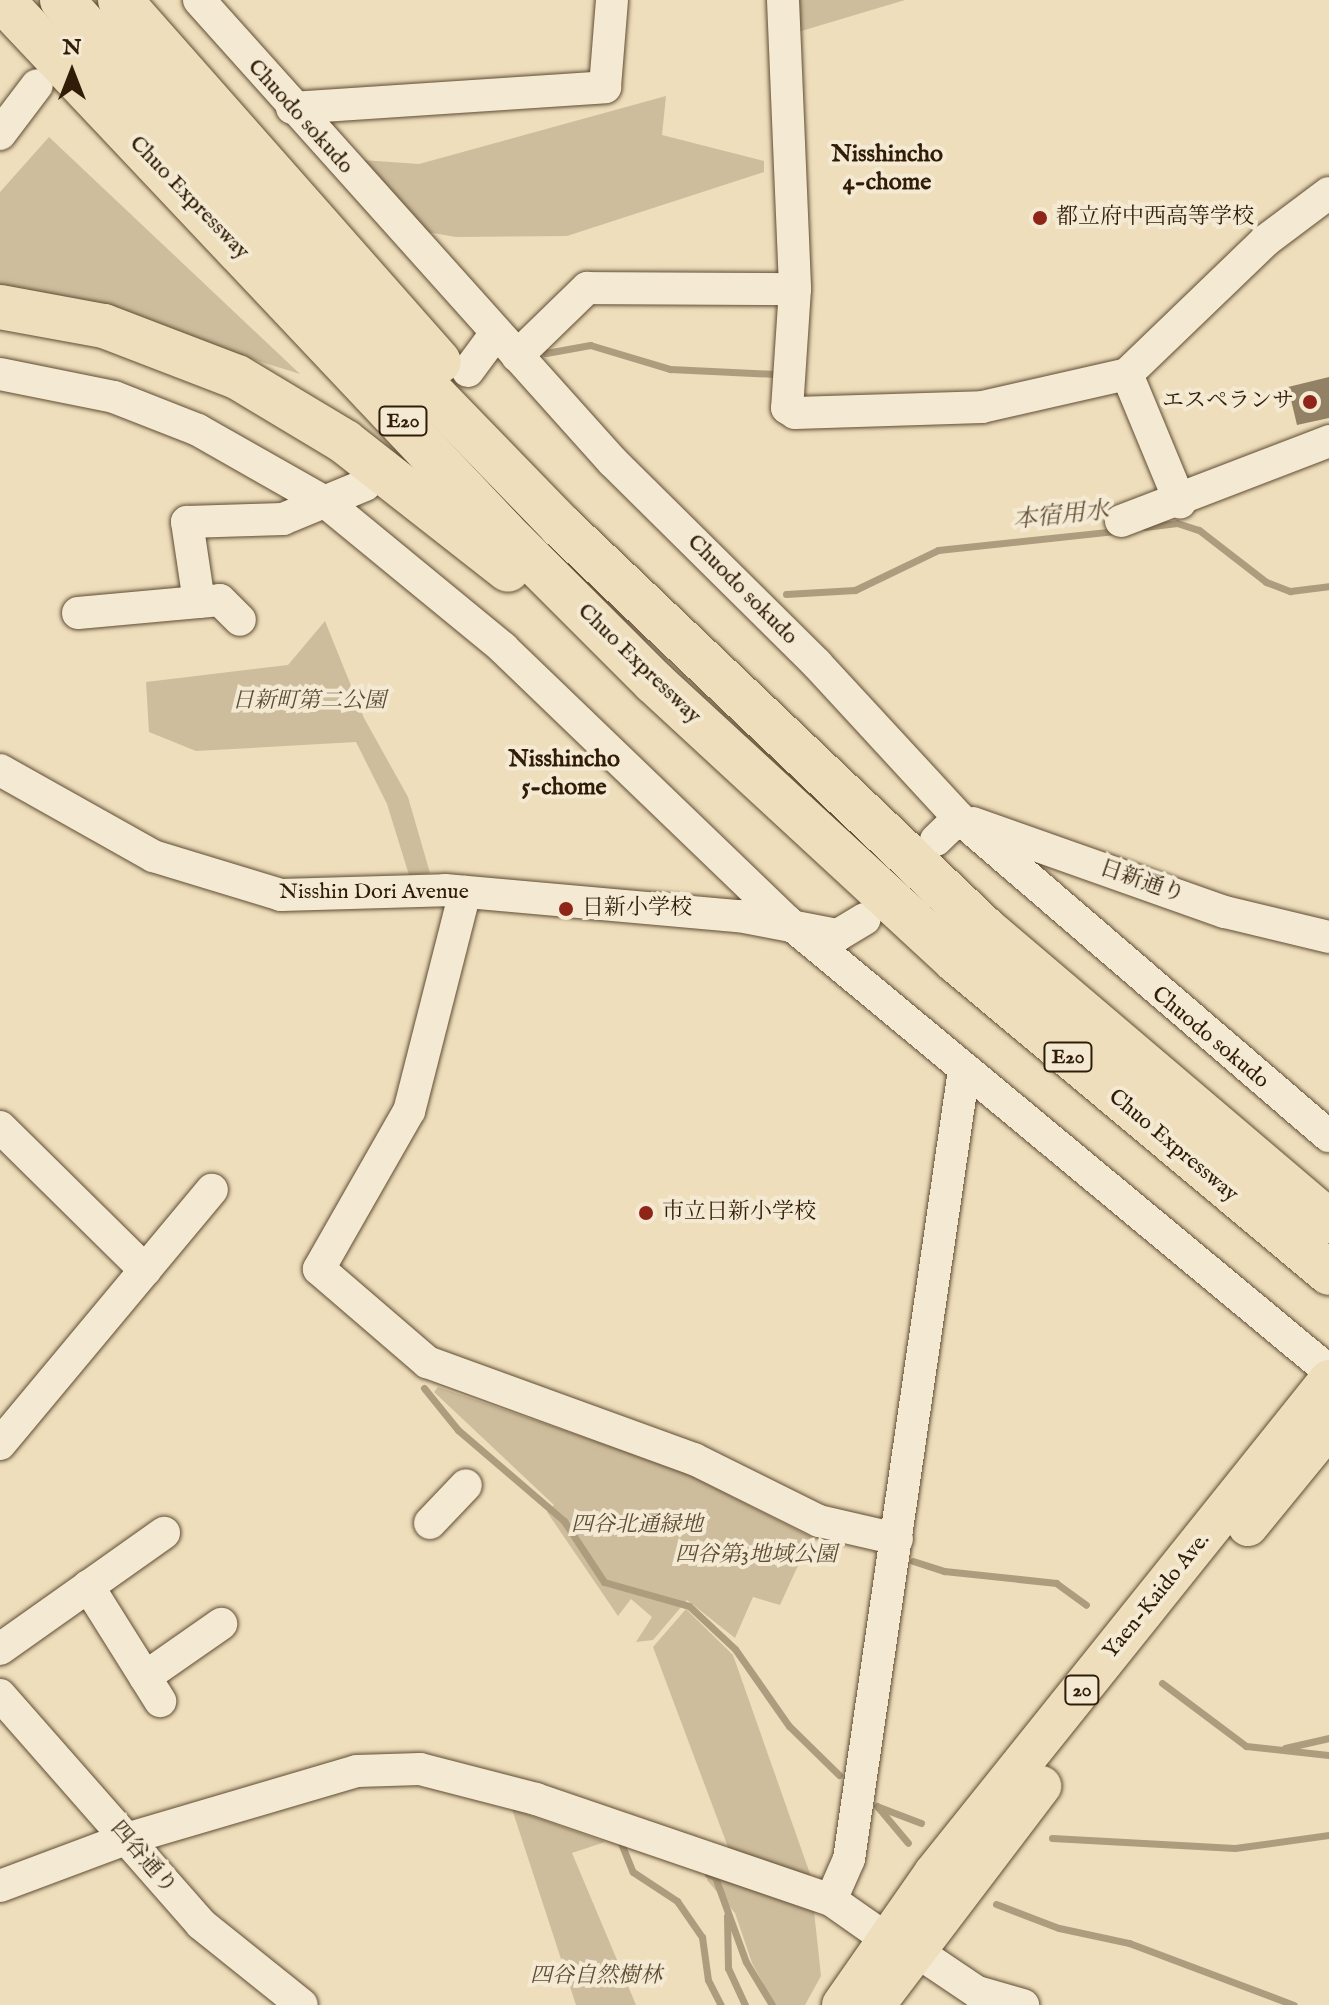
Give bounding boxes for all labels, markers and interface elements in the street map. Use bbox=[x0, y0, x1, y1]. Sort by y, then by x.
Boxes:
north arrow bbox=[32, 32, 112, 112]
text: N bbox=[62, 34, 82, 62]
street label: Chuodo sokudo bbox=[242, 54, 358, 180]
street label: Chuo Expressway bbox=[123, 131, 255, 265]
district label: Nisshincho 4-chome bbox=[831, 141, 943, 197]
place label: 都立府中西高等学校 bbox=[1056, 205, 1254, 231]
marker: 都立府中西高等学校 bbox=[1031, 209, 1049, 227]
place label: エスペランサ bbox=[1162, 389, 1294, 415]
marker: エスペランサ bbox=[1301, 393, 1319, 411]
road number: E20 bbox=[377, 405, 429, 437]
water label: 本宿用水 bbox=[1012, 497, 1110, 535]
street label: Chuodo sokudo bbox=[681, 529, 803, 651]
street label: Chuo Expressway bbox=[572, 598, 706, 730]
park label: 日新町第二公園 bbox=[232, 689, 386, 715]
district label: Nisshincho 5-chome bbox=[508, 746, 620, 802]
street label: 日新通り bbox=[1096, 855, 1188, 909]
street label: Nisshin Dori Avenue bbox=[279, 880, 469, 906]
place label: 日新小学校 bbox=[582, 896, 692, 922]
marker: 日新小学校 bbox=[557, 900, 575, 918]
street label: Chuodo sokudo bbox=[1146, 981, 1274, 1095]
road number: E20 bbox=[1042, 1041, 1094, 1073]
street label: Chuo Expressway bbox=[1103, 1084, 1243, 1208]
place label: 市立日新小学校 bbox=[662, 1200, 816, 1226]
marker: 市立日新小学校 bbox=[637, 1204, 655, 1222]
park label: 四谷北通緑地 bbox=[571, 1513, 703, 1539]
street label: Yaen-Kaido Ave. bbox=[1098, 1528, 1216, 1664]
park label: 四谷第3地域公園 bbox=[675, 1543, 837, 1569]
road number: 20 bbox=[1064, 1674, 1100, 1706]
street label: 四谷通り bbox=[104, 1816, 182, 1900]
park label: 四谷自然樹林 bbox=[530, 1964, 662, 1990]

